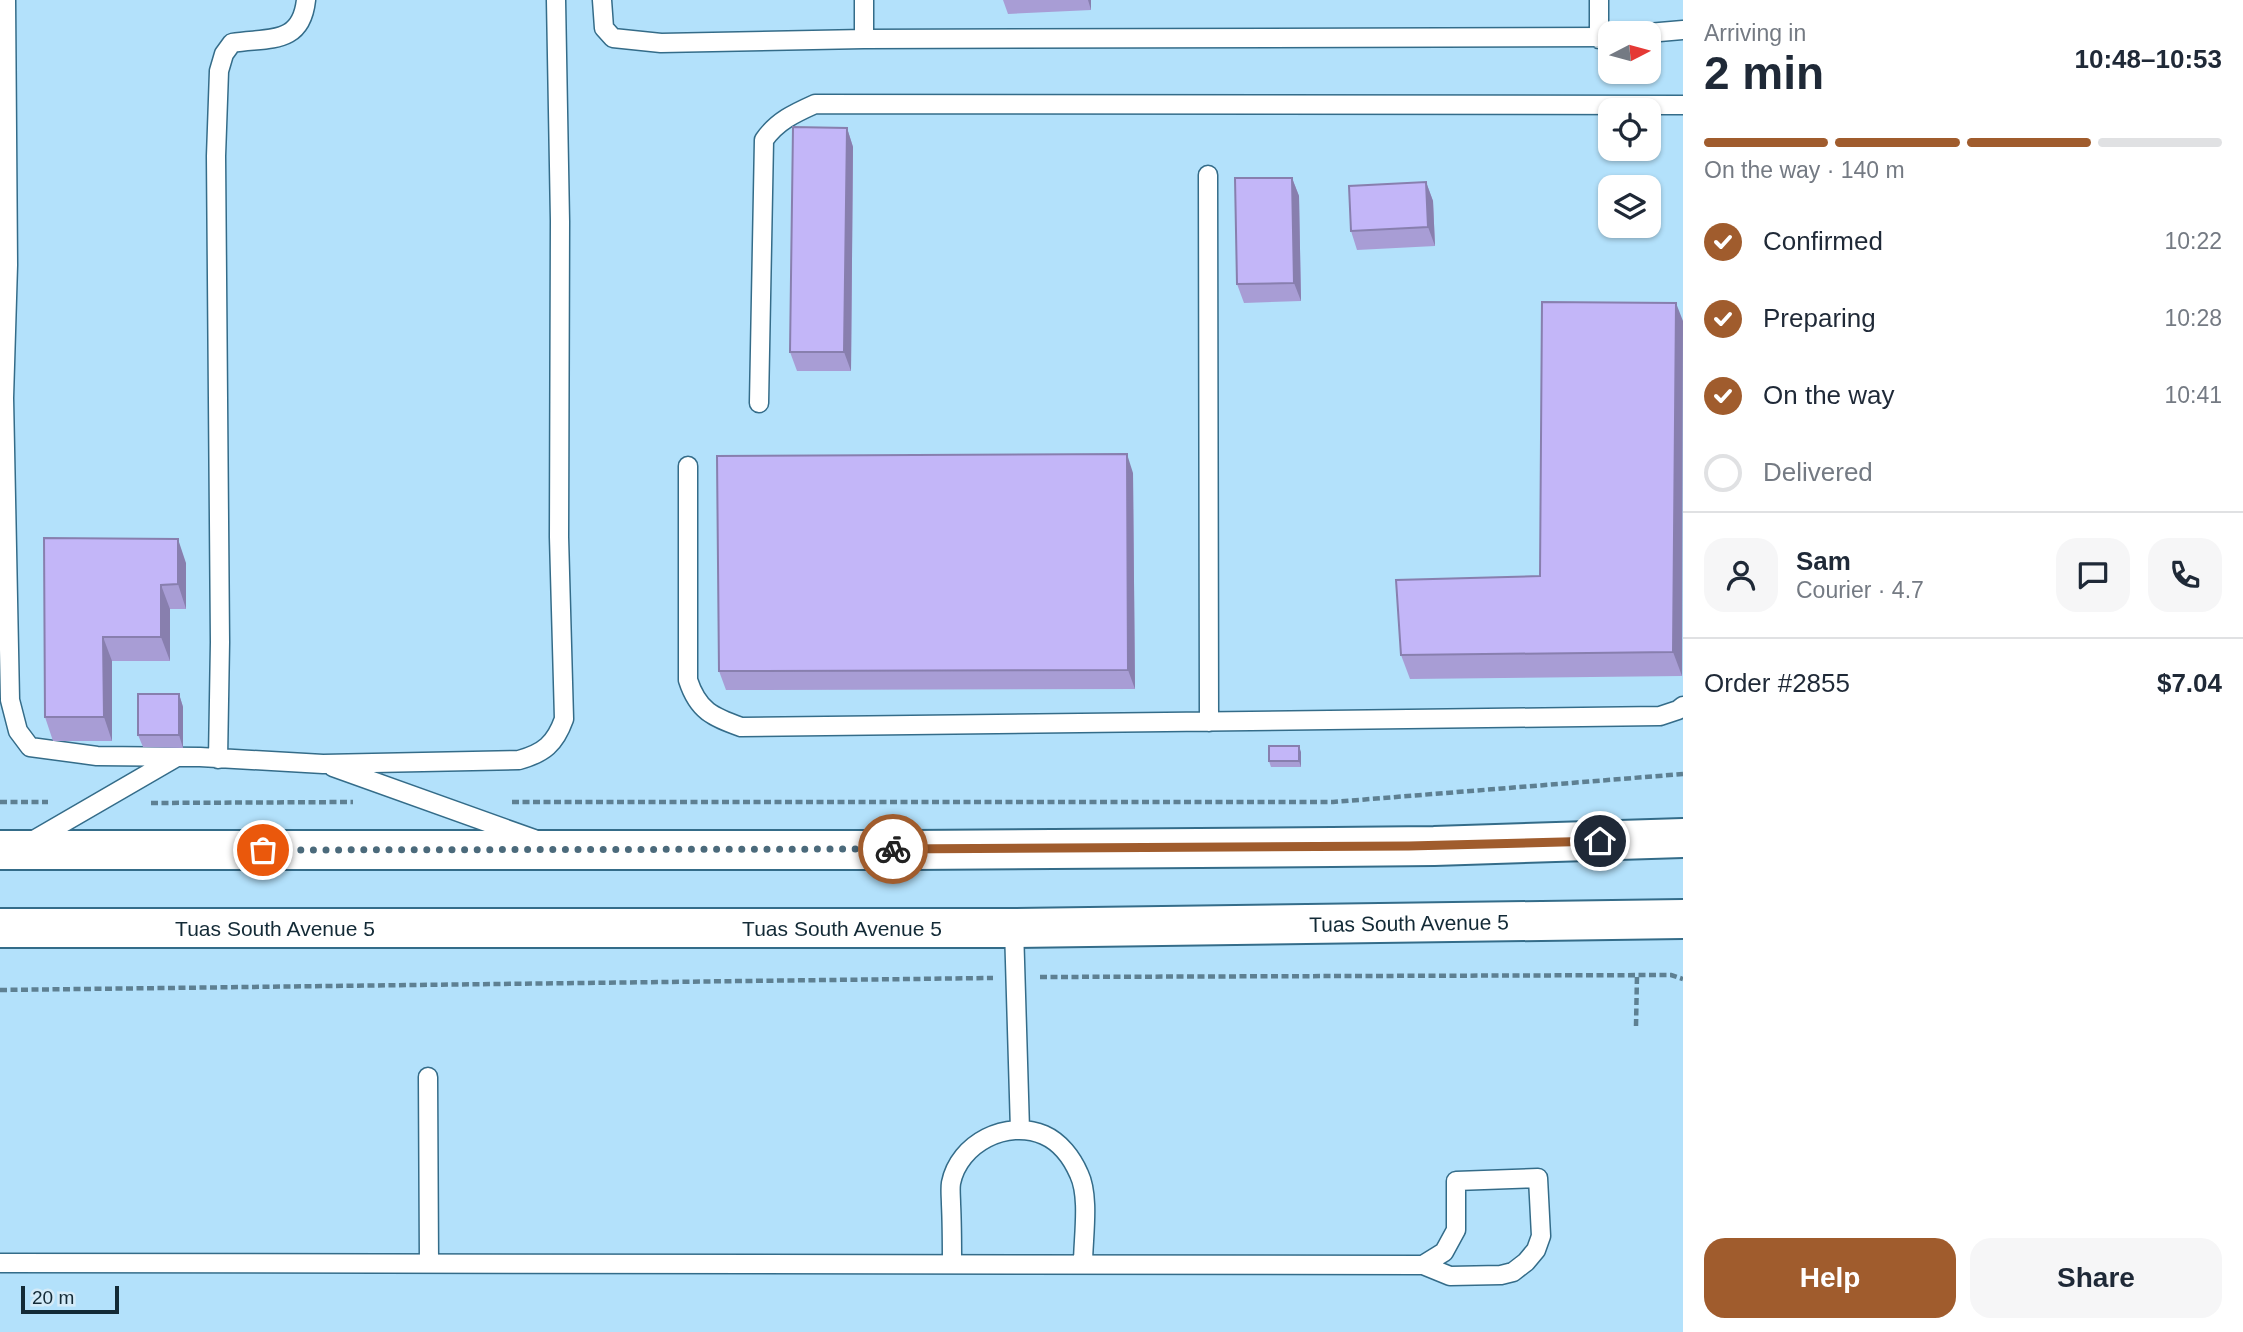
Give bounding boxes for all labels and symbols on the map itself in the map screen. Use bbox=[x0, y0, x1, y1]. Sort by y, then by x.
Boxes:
north arrow bbox=[1598, 21, 1661, 84]
pin bbox=[1570, 811, 1630, 871]
courier bbox=[858, 814, 928, 884]
pin bbox=[233, 820, 293, 880]
street label: Tuas South Avenue 5 bbox=[1309, 910, 1509, 936]
street label: Tuas South Avenue 5 bbox=[175, 917, 375, 940]
street label: Tuas South Avenue 5 bbox=[742, 917, 942, 940]
scale bar bbox=[21, 1283, 119, 1315]

